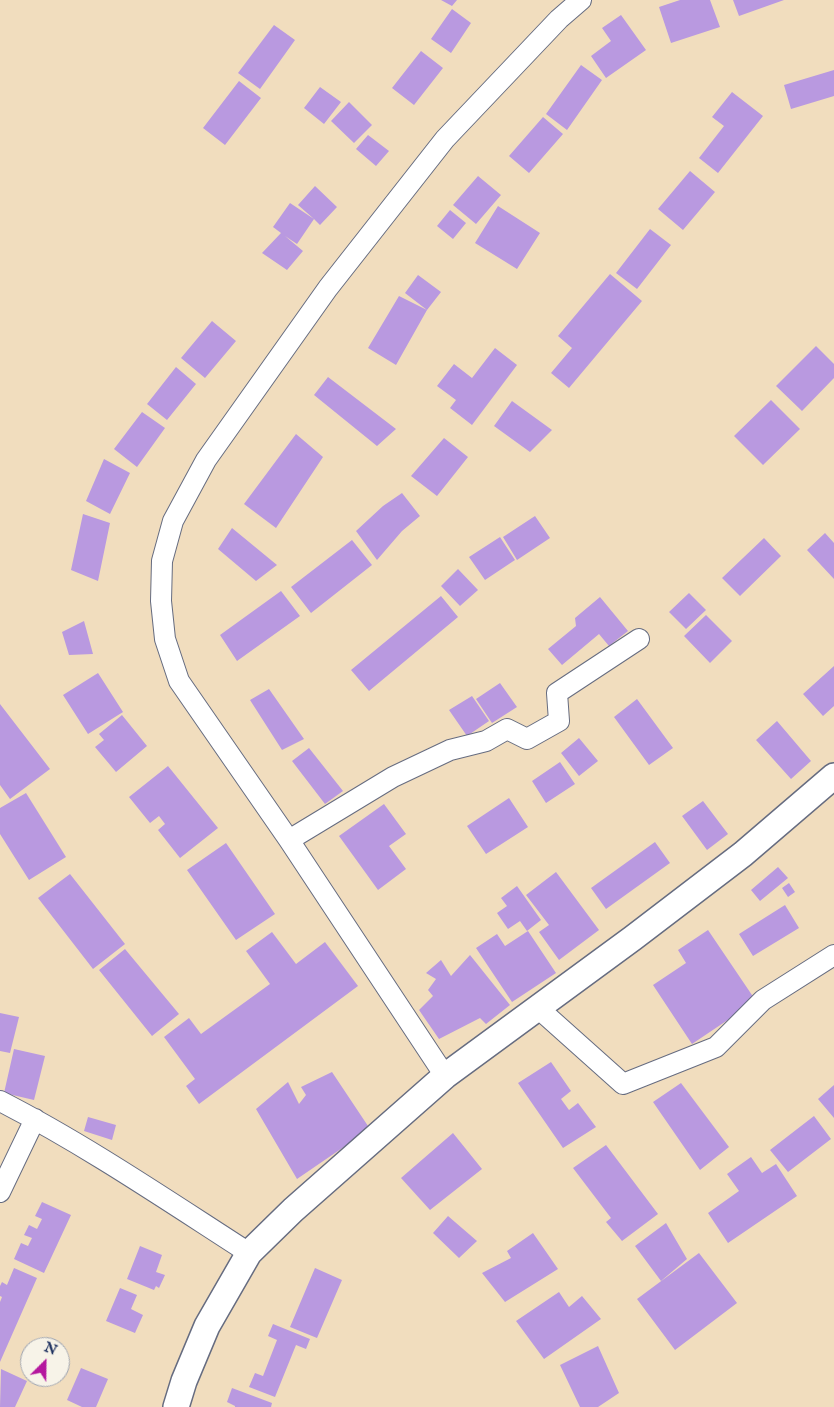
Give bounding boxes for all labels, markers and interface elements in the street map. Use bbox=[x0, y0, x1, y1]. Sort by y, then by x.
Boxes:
north arrow bbox=[20, 1337, 70, 1387]
text: N bbox=[41, 1338, 60, 1360]

